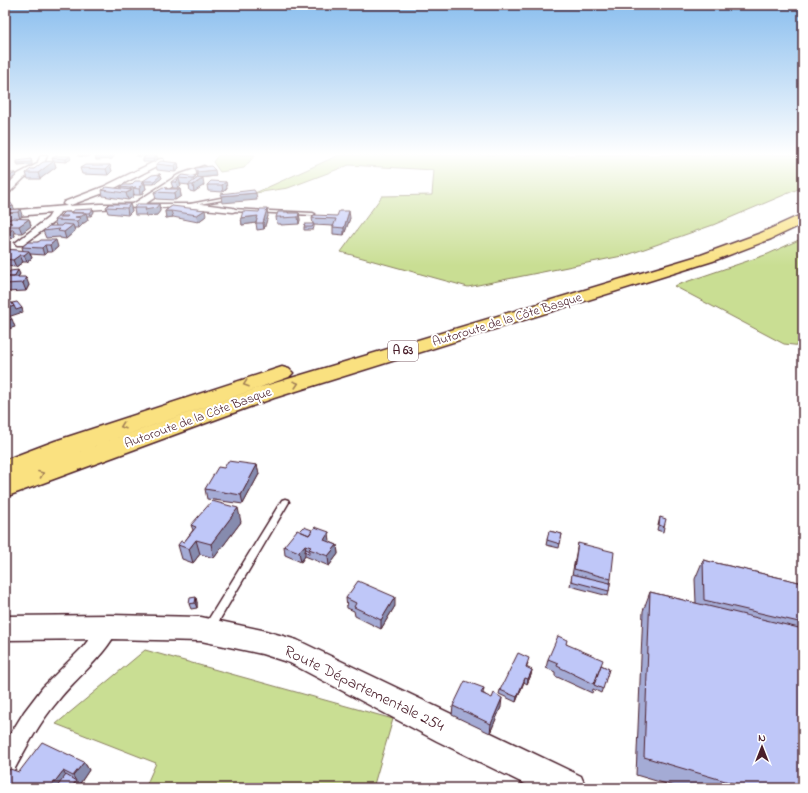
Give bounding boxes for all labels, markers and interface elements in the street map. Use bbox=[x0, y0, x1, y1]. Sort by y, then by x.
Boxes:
street label: Autoroute de la Côte Basque bbox=[430, 288, 584, 352]
road number: A 63 bbox=[388, 341, 418, 361]
one-way arrow bbox=[242, 379, 249, 387]
one-way arrow bbox=[292, 380, 299, 389]
street label: Autoroute de la Côte Basque bbox=[122, 382, 274, 453]
one-way arrow bbox=[120, 422, 127, 430]
one-way arrow bbox=[38, 471, 45, 479]
street label: Route Départementale 254 bbox=[280, 640, 449, 738]
north arrow bbox=[742, 727, 782, 767]
text: N bbox=[758, 730, 766, 746]

